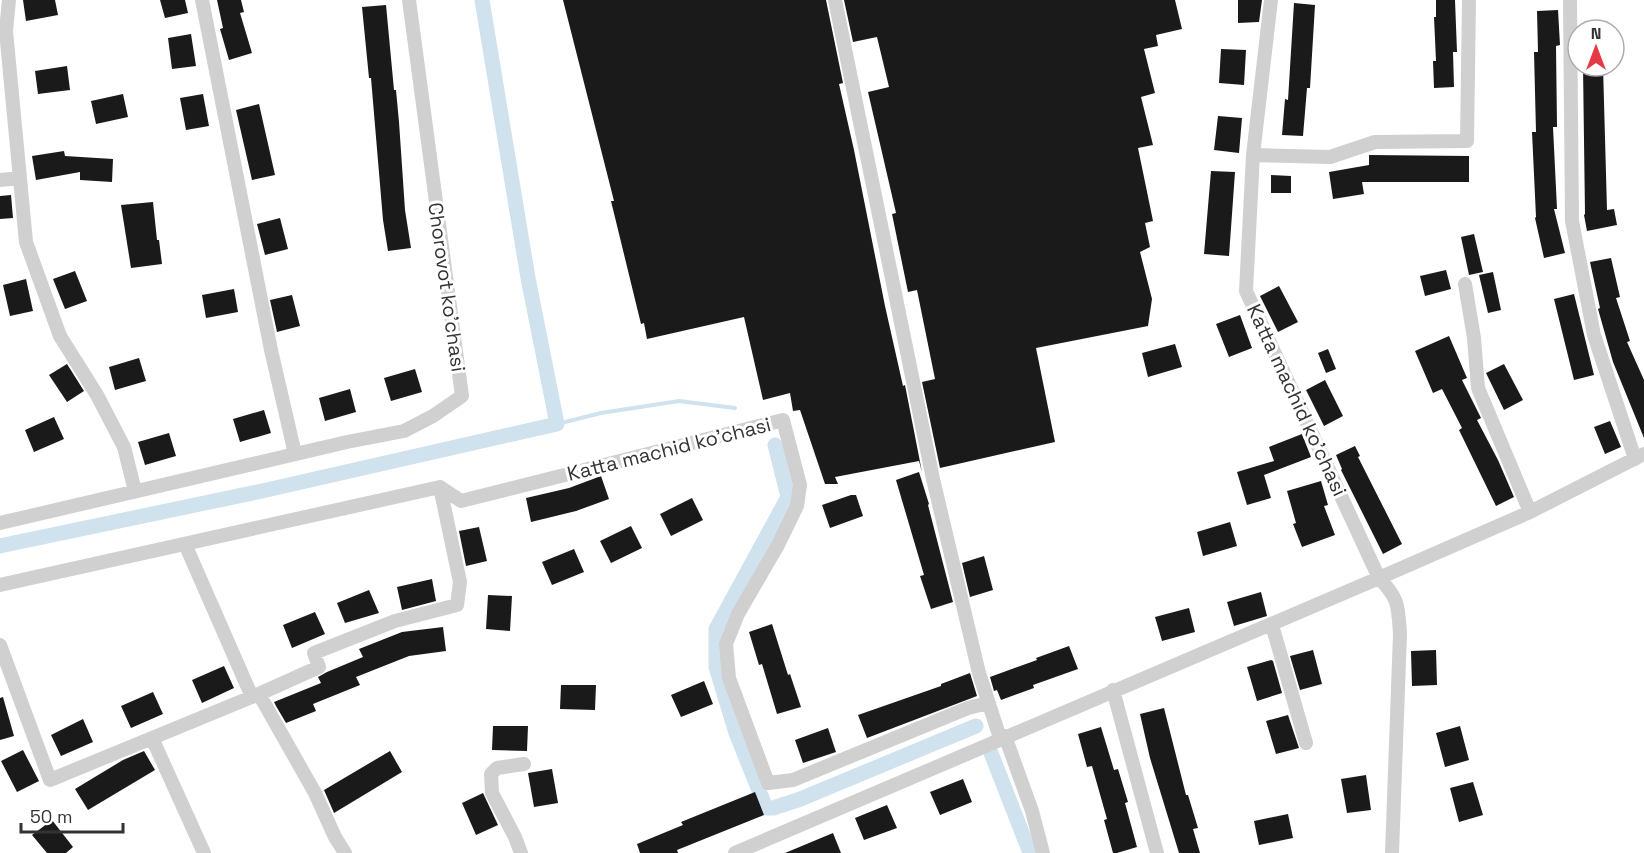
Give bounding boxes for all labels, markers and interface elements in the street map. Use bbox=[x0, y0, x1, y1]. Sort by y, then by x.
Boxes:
north arrow bbox=[1566, 18, 1626, 78]
text: N bbox=[1591, 23, 1601, 44]
street label: Chorovot ko'chasi bbox=[422, 201, 472, 373]
street label: Katta machid ko'chasi bbox=[1241, 300, 1353, 500]
street label: Katta machid ko'chasi bbox=[564, 411, 774, 487]
scale bar bbox=[21, 796, 123, 834]
text: 50 m bbox=[30, 805, 72, 828]

